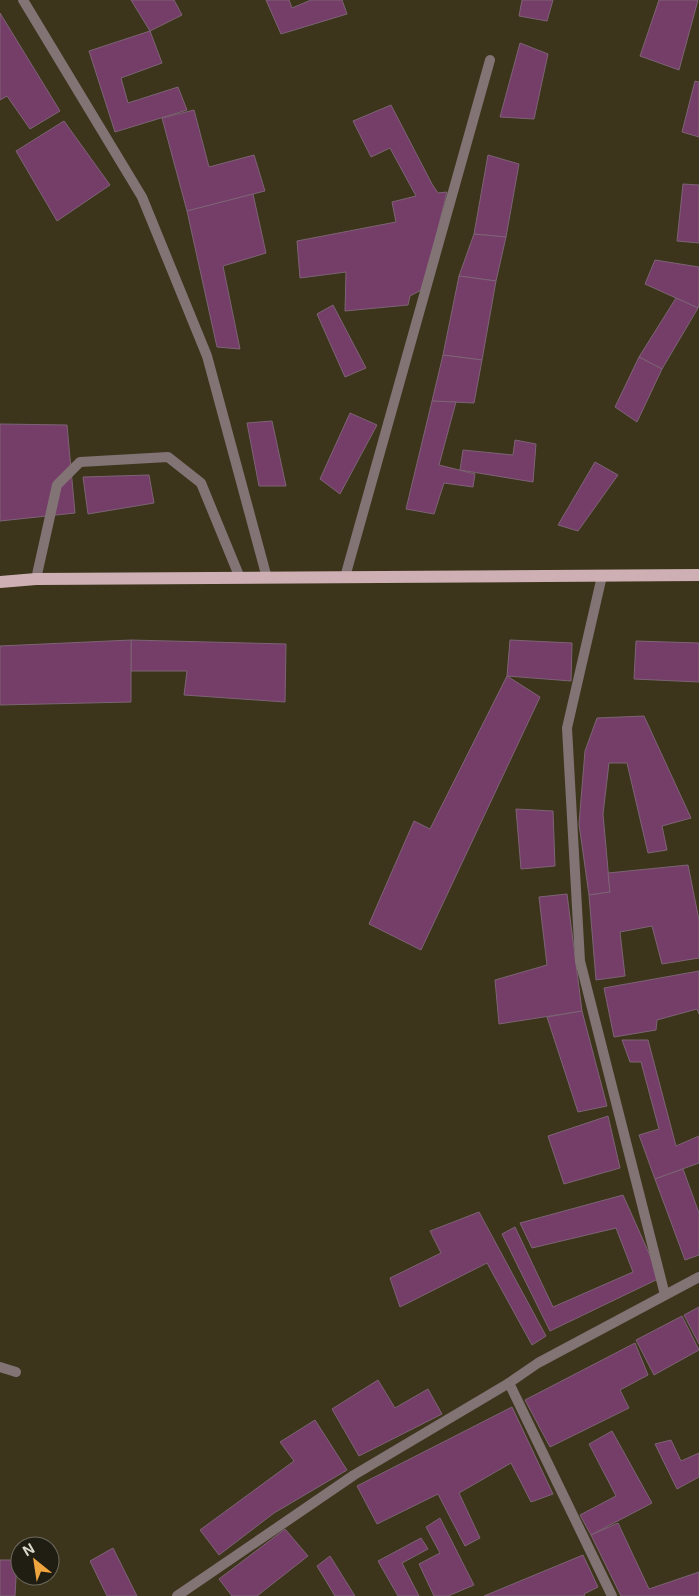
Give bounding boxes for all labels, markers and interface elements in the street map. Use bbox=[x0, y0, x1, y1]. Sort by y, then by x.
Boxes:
north arrow bbox=[10, 1536, 60, 1586]
text: N bbox=[19, 1539, 37, 1559]

